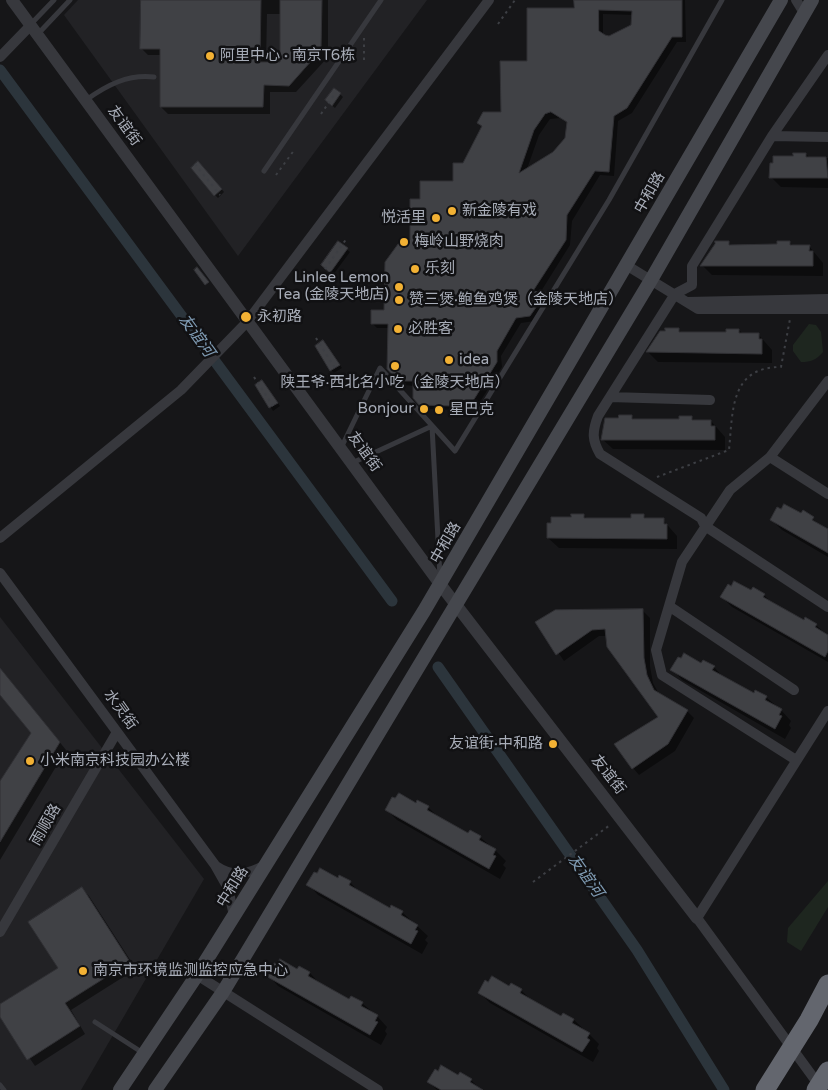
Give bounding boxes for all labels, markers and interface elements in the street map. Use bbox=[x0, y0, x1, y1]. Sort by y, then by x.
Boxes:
place label: 阿里中心 · 南京T6栋 bbox=[220, 47, 355, 65]
marker: 阿里中心 · 南京T6栋 bbox=[204, 50, 216, 62]
street label: 友谊街 bbox=[103, 103, 145, 149]
street label: 中和路 bbox=[631, 169, 669, 217]
place label: 新金陵有戏 bbox=[462, 202, 537, 220]
marker: 新金陵有戏 bbox=[446, 205, 458, 217]
place label: 悦活里 bbox=[381, 209, 426, 227]
marker: 悦活里 bbox=[430, 212, 442, 224]
place label: 梅岭山野烧肉 bbox=[414, 233, 504, 251]
marker: 梅岭山野烧肉 bbox=[398, 236, 410, 248]
place label: 乐刻 bbox=[425, 260, 455, 278]
marker: 乐刻 bbox=[409, 263, 421, 275]
place label: Linlee Lemon Tea (金陵天地店) bbox=[276, 269, 389, 304]
marker: Linlee Lemon Tea (金陵天地店) bbox=[393, 281, 405, 293]
place label: 赞三煲·鲍鱼鸡煲（金陵天地店） bbox=[409, 291, 623, 309]
marker: 赞三煲·鲍鱼鸡煲（金陵天地店） bbox=[393, 294, 405, 306]
place label: 永初路 bbox=[257, 308, 302, 326]
marker: 永初路 bbox=[239, 310, 253, 324]
water label: 友谊河 bbox=[174, 311, 218, 361]
place label: 必胜客 bbox=[408, 320, 453, 338]
marker: 必胜客 bbox=[392, 323, 404, 335]
place label: idea bbox=[459, 351, 489, 369]
marker: idea bbox=[443, 354, 455, 366]
marker: 陕王爷·西北名小吃（金陵天地店） bbox=[389, 360, 401, 372]
place label: 陕王爷·西北名小吃（金陵天地店） bbox=[281, 374, 509, 392]
place label: Bonjour bbox=[358, 400, 414, 418]
place label: 星巴克 bbox=[449, 401, 494, 419]
marker: Bonjour bbox=[418, 403, 430, 415]
marker: 星巴克 bbox=[433, 404, 445, 416]
street label: 友谊街 bbox=[343, 429, 385, 475]
street label: 中和路 bbox=[427, 519, 465, 567]
street label: 水灵街 bbox=[99, 687, 141, 733]
place label: 友谊街·中和路 bbox=[449, 735, 543, 753]
marker: 友谊街·中和路 bbox=[547, 738, 559, 750]
place label: 小米南京科技园办公楼 bbox=[40, 752, 190, 770]
street label: 友谊街 bbox=[587, 752, 629, 798]
marker: 小米南京科技园办公楼 bbox=[24, 755, 36, 767]
street label: 雨顺路 bbox=[27, 801, 65, 849]
water label: 友谊河 bbox=[563, 851, 607, 901]
street label: 中和路 bbox=[213, 863, 253, 911]
place label: 南京市环境监测监控应急中心 bbox=[93, 962, 288, 980]
marker: 南京市环境监测监控应急中心 bbox=[77, 965, 89, 977]

